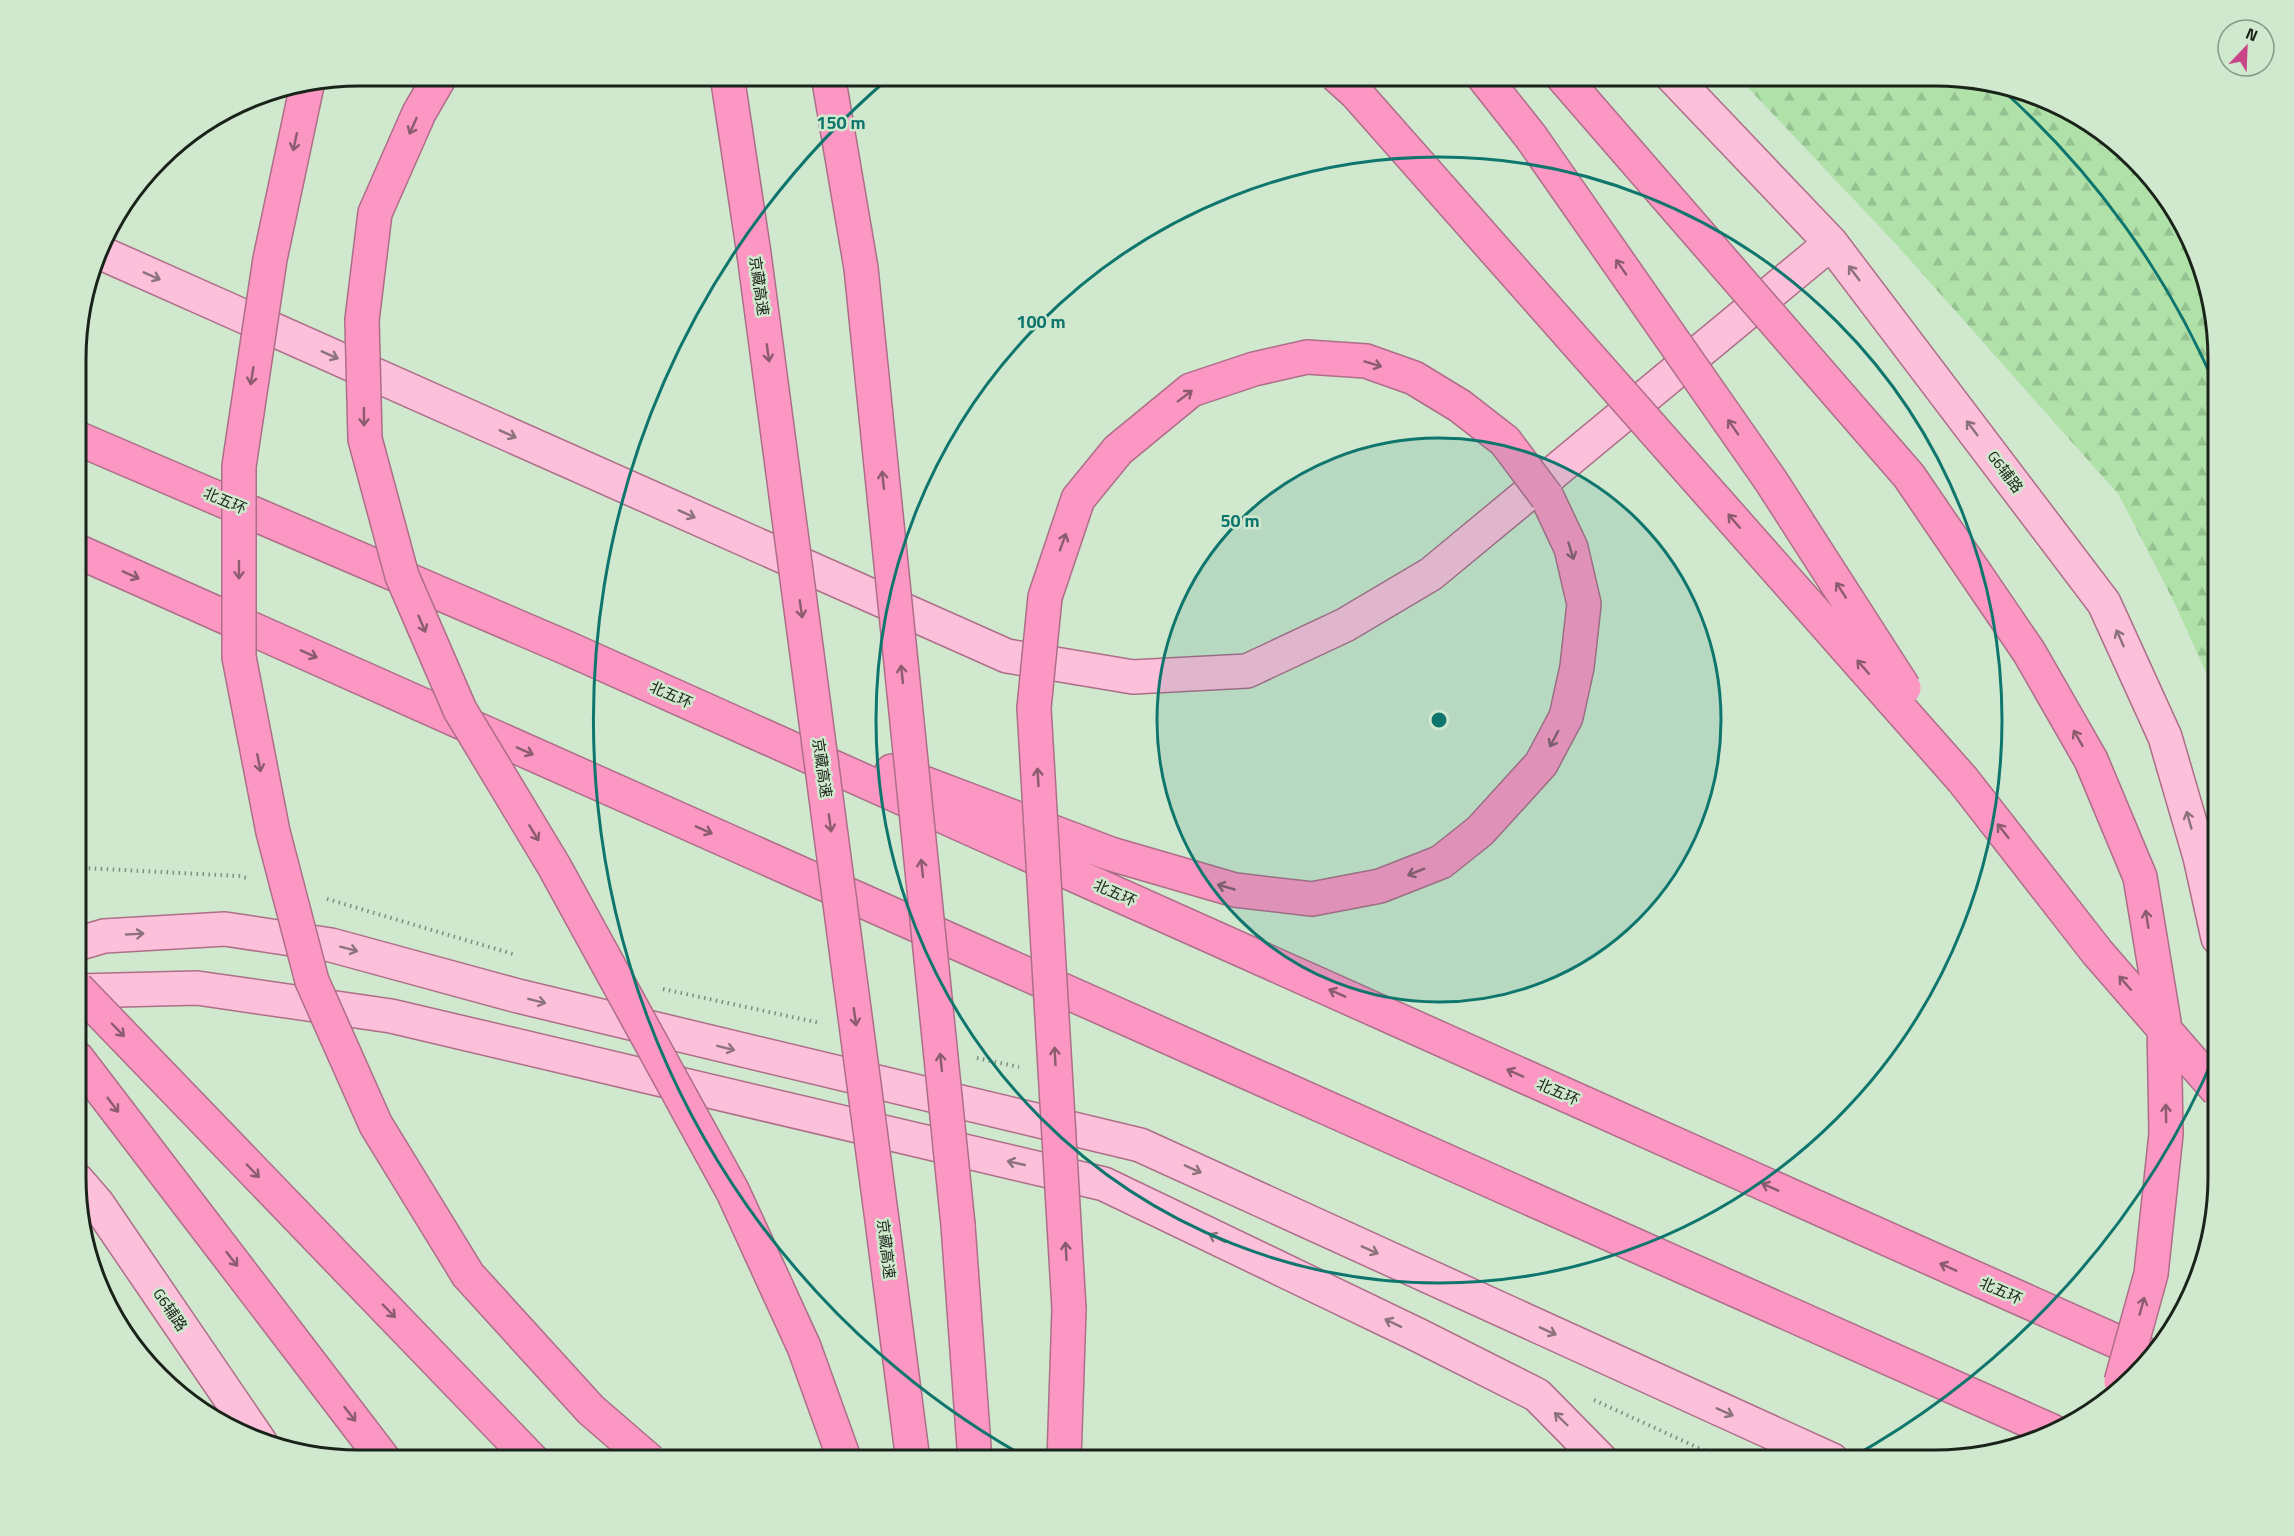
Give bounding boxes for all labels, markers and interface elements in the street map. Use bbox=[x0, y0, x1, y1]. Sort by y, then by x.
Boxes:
north arrow bbox=[2216, 18, 2276, 78]
text: N bbox=[2242, 21, 2262, 47]
text: 150 m bbox=[816, 109, 866, 136]
one-way arrow bbox=[407, 117, 419, 135]
one-way arrow bbox=[288, 133, 300, 152]
street label: 京藏高速 bbox=[744, 255, 775, 317]
one-way arrow bbox=[1615, 260, 1627, 276]
one-way arrow bbox=[1848, 265, 1861, 281]
one-way arrow bbox=[142, 271, 161, 282]
text: 100 m bbox=[1016, 308, 1066, 335]
one-way arrow bbox=[762, 343, 773, 363]
one-way arrow bbox=[321, 350, 339, 361]
one-way arrow bbox=[1363, 359, 1382, 370]
one-way arrow bbox=[247, 365, 258, 385]
one-way arrow bbox=[1177, 389, 1193, 402]
one-way arrow bbox=[359, 407, 370, 427]
one-way arrow bbox=[1727, 420, 1739, 436]
one-way arrow bbox=[1965, 421, 1978, 437]
one-way arrow bbox=[499, 429, 517, 441]
street label: G6辅路 bbox=[1982, 446, 2029, 498]
one-way arrow bbox=[877, 471, 888, 491]
street label: 北五环 bbox=[200, 481, 250, 520]
text: 50 m bbox=[1220, 507, 1260, 534]
one-way arrow bbox=[677, 508, 695, 520]
one-way arrow bbox=[1727, 513, 1741, 528]
one-way arrow bbox=[1059, 533, 1070, 552]
one-way arrow bbox=[1566, 541, 1577, 560]
one-way arrow bbox=[233, 559, 245, 579]
one-way arrow bbox=[121, 570, 139, 581]
one-way arrow bbox=[1834, 582, 1846, 599]
one-way arrow bbox=[796, 599, 807, 619]
one-way arrow bbox=[417, 615, 429, 633]
one-way arrow bbox=[2114, 630, 2125, 648]
one-way arrow bbox=[300, 650, 318, 661]
one-way arrow bbox=[1856, 660, 1870, 675]
one-way arrow bbox=[896, 665, 907, 685]
street label: 北五环 bbox=[646, 675, 696, 714]
centre of rings bbox=[1429, 710, 1449, 730]
one-way arrow bbox=[1548, 730, 1559, 748]
one-way arrow bbox=[2072, 730, 2084, 747]
street label: 京藏高速 bbox=[807, 737, 838, 799]
one-way arrow bbox=[516, 746, 534, 757]
one-way arrow bbox=[254, 752, 265, 772]
one-way arrow bbox=[1033, 768, 1044, 788]
one-way arrow bbox=[2183, 811, 2194, 830]
one-way arrow bbox=[824, 813, 835, 833]
one-way arrow bbox=[528, 824, 540, 841]
one-way arrow bbox=[1997, 824, 2010, 840]
one-way arrow bbox=[694, 825, 712, 837]
one-way arrow bbox=[916, 859, 927, 879]
one-way arrow bbox=[1407, 867, 1426, 878]
street label: 北五环 bbox=[1090, 873, 1140, 912]
one-way arrow bbox=[1217, 881, 1236, 892]
one-way arrow bbox=[2142, 910, 2153, 930]
one-way arrow bbox=[124, 928, 144, 939]
one-way arrow bbox=[339, 944, 358, 956]
one-way arrow bbox=[2118, 976, 2132, 991]
one-way arrow bbox=[1329, 987, 1347, 999]
one-way arrow bbox=[527, 995, 546, 1007]
one-way arrow bbox=[850, 1006, 861, 1026]
one-way arrow bbox=[111, 1023, 125, 1038]
one-way arrow bbox=[716, 1042, 735, 1054]
one-way arrow bbox=[1049, 1047, 1060, 1067]
one-way arrow bbox=[935, 1053, 946, 1073]
one-way arrow bbox=[1507, 1067, 1525, 1078]
street label: 北五环 bbox=[1533, 1072, 1583, 1111]
one-way arrow bbox=[107, 1096, 119, 1112]
one-way arrow bbox=[2160, 1103, 2172, 1123]
one-way arrow bbox=[1006, 1157, 1025, 1169]
one-way arrow bbox=[246, 1163, 261, 1178]
one-way arrow bbox=[1183, 1164, 1201, 1176]
one-way arrow bbox=[1761, 1181, 1779, 1192]
street label: 京藏高速 bbox=[871, 1218, 902, 1280]
one-way arrow bbox=[1208, 1232, 1226, 1244]
one-way arrow bbox=[1060, 1241, 1071, 1261]
one-way arrow bbox=[1361, 1245, 1379, 1257]
one-way arrow bbox=[225, 1251, 238, 1267]
one-way arrow bbox=[1939, 1261, 1957, 1272]
street label: 北五环 bbox=[1976, 1271, 2026, 1310]
street label: G6辅路 bbox=[148, 1284, 193, 1336]
one-way arrow bbox=[2137, 1297, 2148, 1316]
one-way arrow bbox=[381, 1304, 396, 1319]
one-way arrow bbox=[1384, 1316, 1402, 1328]
one-way arrow bbox=[1538, 1326, 1556, 1337]
one-way arrow bbox=[344, 1406, 357, 1422]
one-way arrow bbox=[1716, 1407, 1734, 1418]
one-way arrow bbox=[1553, 1412, 1568, 1426]

